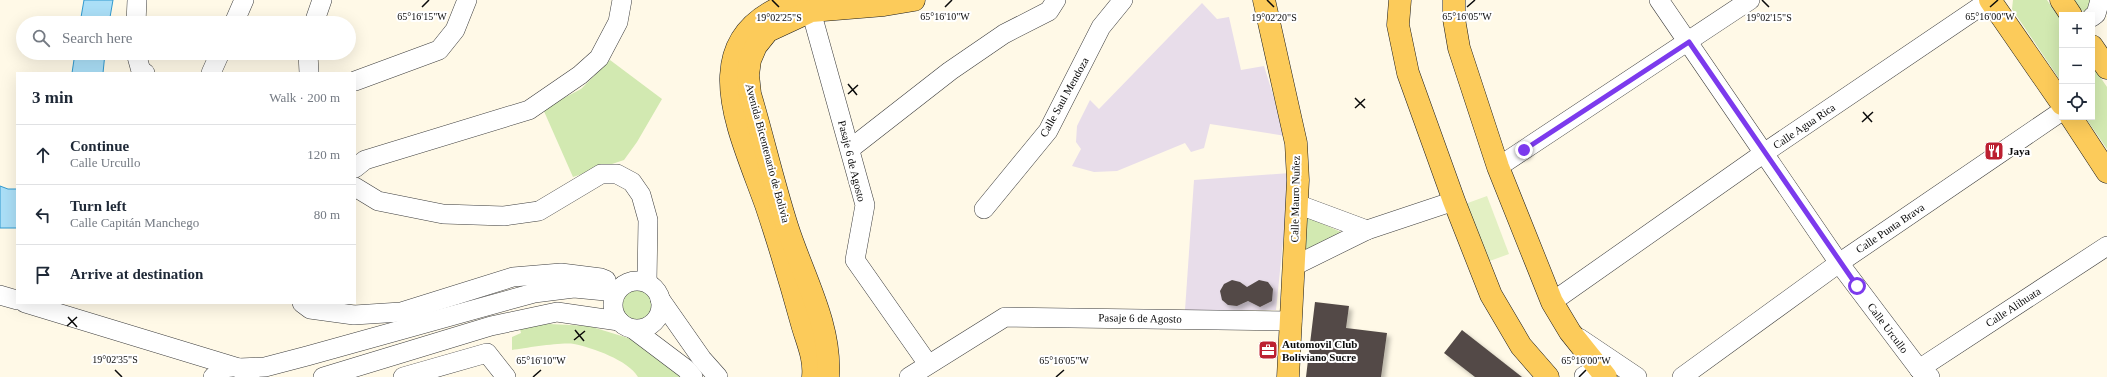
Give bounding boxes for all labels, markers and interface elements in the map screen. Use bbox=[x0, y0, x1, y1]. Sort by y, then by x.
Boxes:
text: 65°16'15"W bbox=[397, 11, 447, 22]
text: 65°16'10"W bbox=[920, 11, 970, 22]
text: 65°16'05"W bbox=[1442, 11, 1492, 22]
text: 65°16'00"W bbox=[1965, 11, 2015, 22]
text: 19°02'25"S bbox=[756, 12, 802, 23]
text: 19°02'20"S bbox=[1251, 12, 1297, 23]
text: 19°02'15"S bbox=[1746, 12, 1792, 23]
map controls bbox=[2059, 12, 2095, 120]
button: + bbox=[2059, 12, 2095, 48]
search box bbox=[16, 16, 356, 60]
icon: search bbox=[30, 27, 52, 49]
text: Search here bbox=[62, 30, 132, 46]
button: − bbox=[2059, 48, 2095, 84]
street label: Calle Saul Mendoza bbox=[1037, 55, 1091, 139]
street label: Avenida Bicentenario de Bolivia bbox=[744, 82, 792, 224]
button: locate bbox=[2059, 84, 2095, 120]
text: 3 min bbox=[32, 88, 73, 107]
text: Walk · 200 m bbox=[269, 90, 340, 105]
street label: Calle Agua Rica bbox=[1771, 101, 1837, 151]
street label: Pasaje 6 de Agosto bbox=[836, 119, 868, 203]
text: Continue bbox=[70, 138, 129, 154]
restaurant icon: Jaya bbox=[1983, 140, 2005, 162]
route end bbox=[1515, 141, 1533, 159]
icon: ahead bbox=[32, 144, 54, 166]
place label: Jaya bbox=[2008, 145, 2031, 157]
text: 120 m bbox=[307, 147, 340, 162]
text: Calle Urcullo bbox=[70, 155, 140, 170]
street label: Calle Mauro Nuñez bbox=[1288, 155, 1302, 242]
text: Turn left bbox=[70, 198, 127, 214]
street label: Calle Punta Brava bbox=[1853, 201, 1927, 255]
icon: left bbox=[32, 204, 54, 226]
text: 80 m bbox=[314, 207, 340, 222]
text: Calle Capitán Manchego bbox=[70, 215, 199, 230]
icon: arrive bbox=[32, 264, 54, 286]
text: Arrive at destination bbox=[70, 266, 203, 282]
route start bbox=[1848, 277, 1866, 295]
street label: Calle Alihuata bbox=[1983, 285, 2043, 329]
street label: Calle Urcullo bbox=[1865, 301, 1911, 356]
street label: Pasaje 6 de Agosto bbox=[1098, 311, 1182, 325]
place label: Automovil Club Boliviano Sucre bbox=[1282, 338, 1358, 363]
office icon: Automovil Club Boliviano Sucre bbox=[1257, 339, 1279, 361]
text: 19°02'35"S bbox=[92, 354, 138, 365]
text: 65°16'10"W bbox=[516, 355, 566, 366]
text: 65°16'05"W bbox=[1039, 355, 1089, 366]
text: 65°16'00"W bbox=[1561, 355, 1611, 366]

